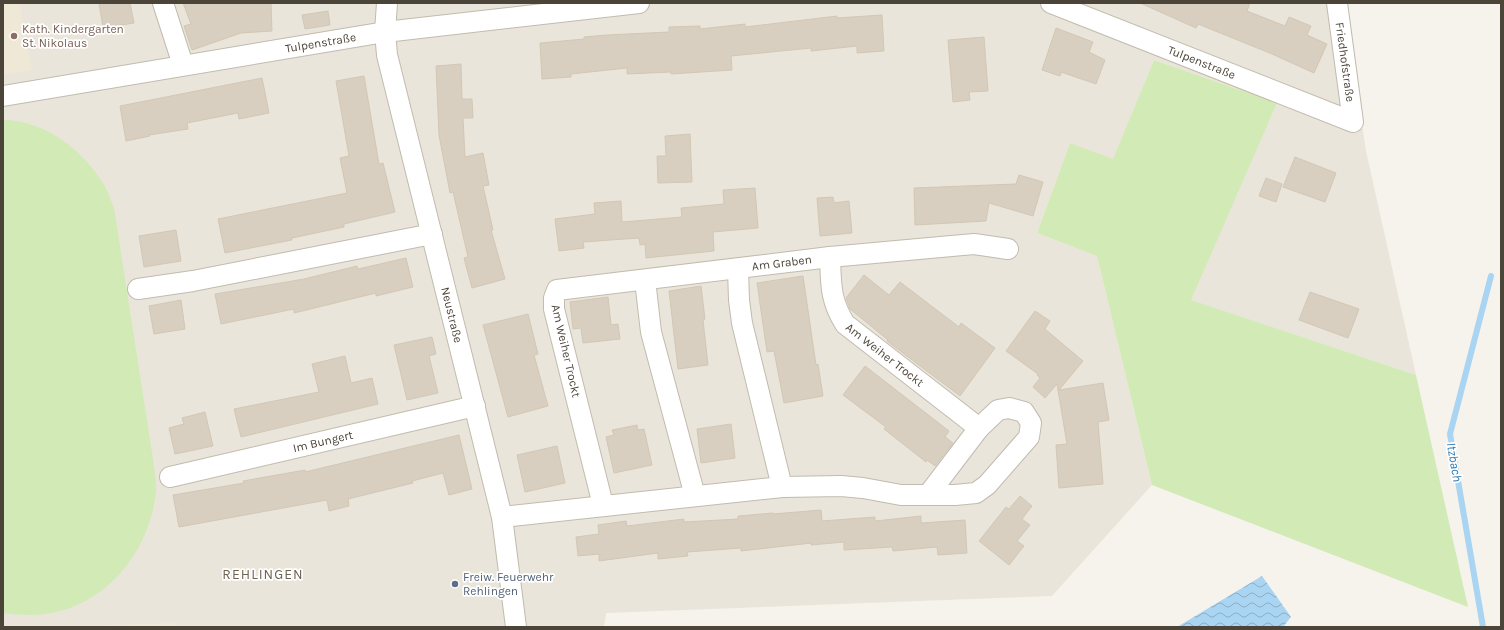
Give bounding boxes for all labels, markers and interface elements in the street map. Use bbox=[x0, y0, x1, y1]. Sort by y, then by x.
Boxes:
street label: Friedhofstraße bbox=[1332, 21, 1358, 103]
place label: Kath. Kindergarten St. Nikolaus bbox=[22, 22, 124, 50]
street label: Tulpenstraße bbox=[284, 30, 357, 56]
marker: Kath. Kindergarten St. Nikolaus bbox=[9, 31, 19, 41]
street label: Tulpenstraße bbox=[1166, 43, 1238, 82]
street label: Am Graben bbox=[751, 252, 813, 273]
street label: Neustraße bbox=[438, 286, 465, 344]
street label: Am Weiher Trockt bbox=[548, 303, 584, 399]
street label: Am Weiher Trockt bbox=[843, 320, 927, 390]
street label: Im Bungert bbox=[291, 428, 355, 455]
water label: Itzbach bbox=[1444, 441, 1465, 483]
district label: REHLINGEN bbox=[222, 566, 304, 583]
place label: Freiw. Feuerwehr Rehlingen bbox=[463, 570, 554, 598]
marker: Freiw. Feuerwehr Rehlingen bbox=[450, 579, 460, 589]

